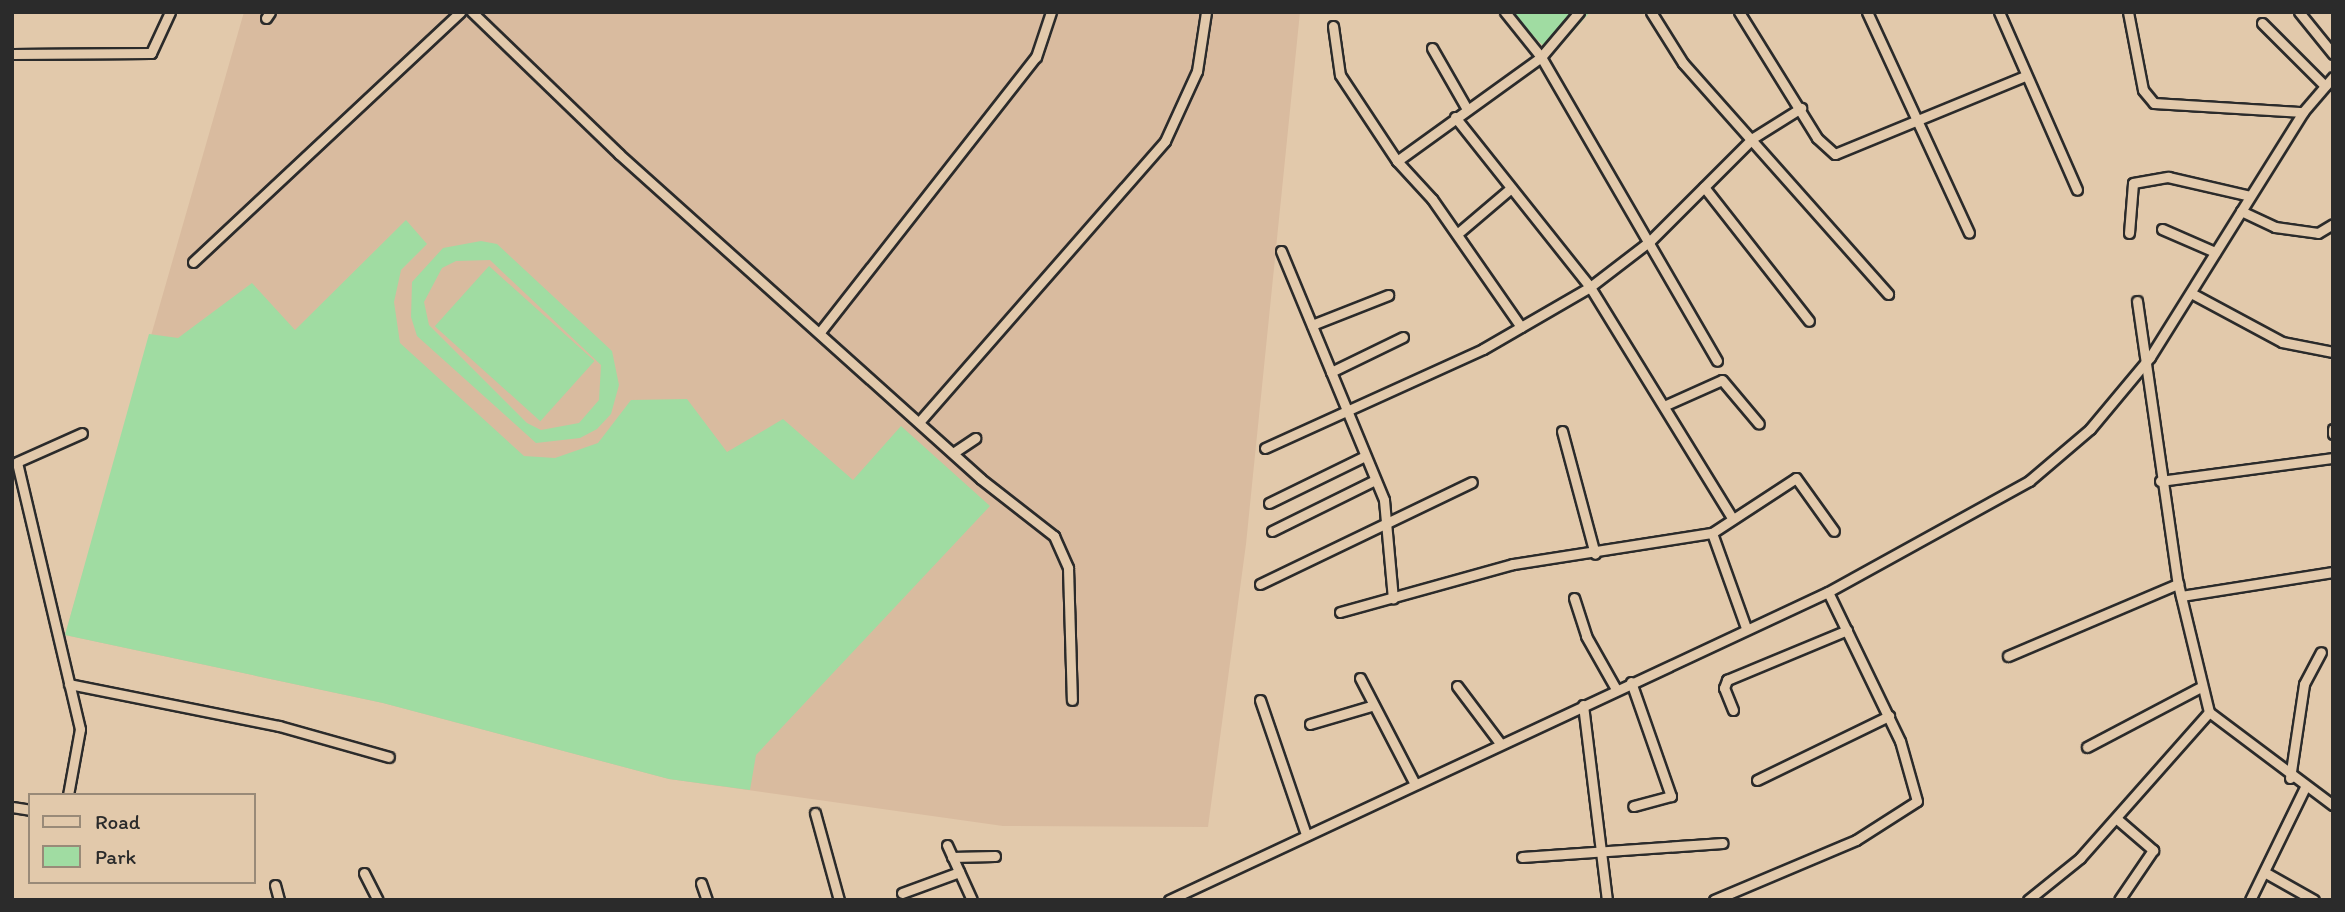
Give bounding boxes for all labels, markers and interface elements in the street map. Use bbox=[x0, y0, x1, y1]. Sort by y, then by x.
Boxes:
legend bbox=[28, 793, 256, 884]
text: Road bbox=[95, 809, 140, 834]
text: Park bbox=[95, 844, 136, 869]

